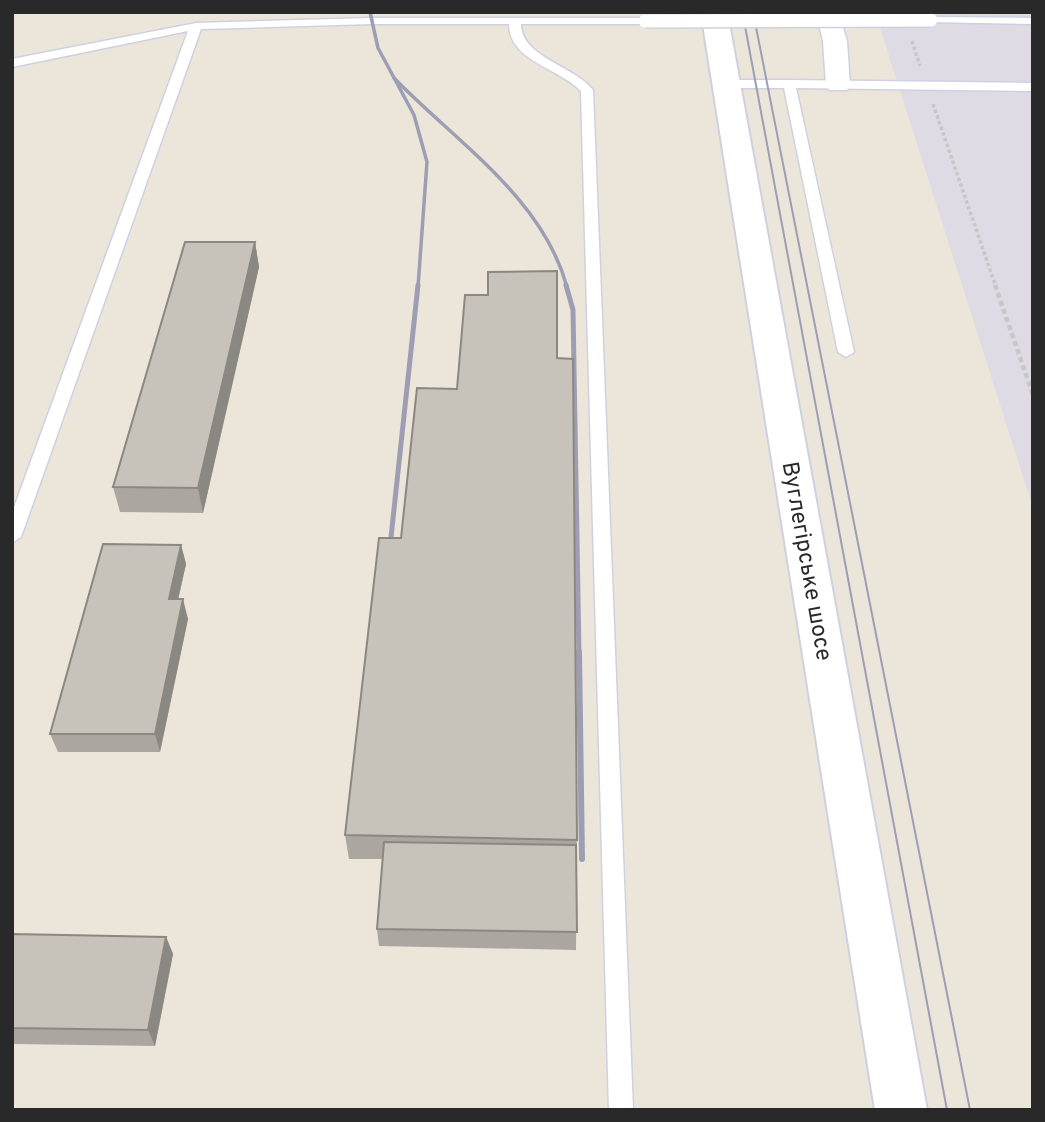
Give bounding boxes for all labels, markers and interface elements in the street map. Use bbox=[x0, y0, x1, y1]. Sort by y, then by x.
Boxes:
street label: Вуглегірське шосе bbox=[774, 460, 837, 663]

